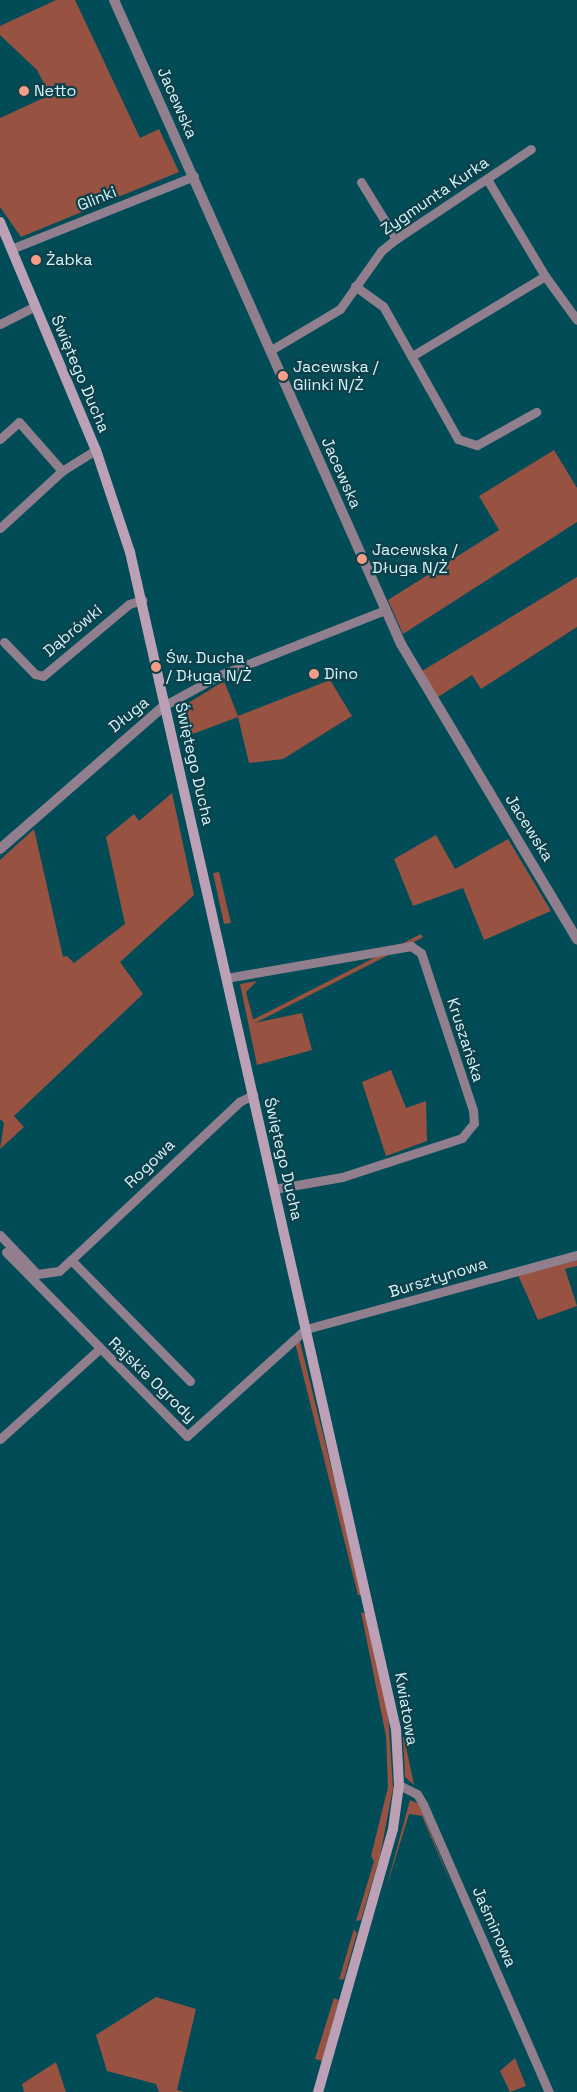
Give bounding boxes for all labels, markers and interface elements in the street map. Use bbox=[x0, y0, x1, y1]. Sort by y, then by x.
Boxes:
street label: Jacewska bbox=[153, 64, 201, 142]
place label: Netto bbox=[34, 81, 76, 101]
marker: Netto bbox=[18, 85, 30, 97]
street label: Zygmunta Kurka bbox=[377, 153, 493, 239]
street label: Glinki bbox=[75, 182, 119, 216]
place label: Żabka bbox=[46, 250, 92, 270]
marker: Żabka bbox=[30, 254, 42, 266]
street label: Świętego Ducha bbox=[47, 312, 113, 436]
place label: Jacewska / Glinki N/Ż bbox=[293, 357, 379, 395]
marker: Jacewska / Glinki N/Ż bbox=[277, 370, 289, 382]
street label: Jacewska bbox=[317, 434, 365, 512]
place label: Jacewska / Długa N/Ż bbox=[372, 540, 458, 578]
marker: Jacewska / Długa N/Ż bbox=[356, 553, 368, 565]
street label: Dąbrówki bbox=[40, 601, 106, 661]
place label: Św. Ducha / Długa N/Ż bbox=[166, 648, 252, 686]
marker: Św. Ducha / Długa N/Ż bbox=[150, 661, 162, 673]
place label: Dino bbox=[324, 664, 358, 684]
marker: Dino bbox=[308, 668, 320, 680]
street label: Długa bbox=[105, 693, 153, 737]
street label: Świętego Ducha bbox=[171, 701, 217, 827]
street label: Jacewska bbox=[501, 791, 557, 865]
street label: Kruszańska bbox=[442, 995, 488, 1085]
street label: Świętego Ducha bbox=[260, 1096, 306, 1222]
street label: Rogowa bbox=[121, 1136, 179, 1192]
street label: Bursztynowa bbox=[387, 1254, 489, 1302]
street label: Rajskie Ogrody bbox=[104, 1333, 200, 1427]
street label: Kwiatowa bbox=[390, 1671, 422, 1747]
street label: Jaśminowa bbox=[468, 1884, 520, 1970]

